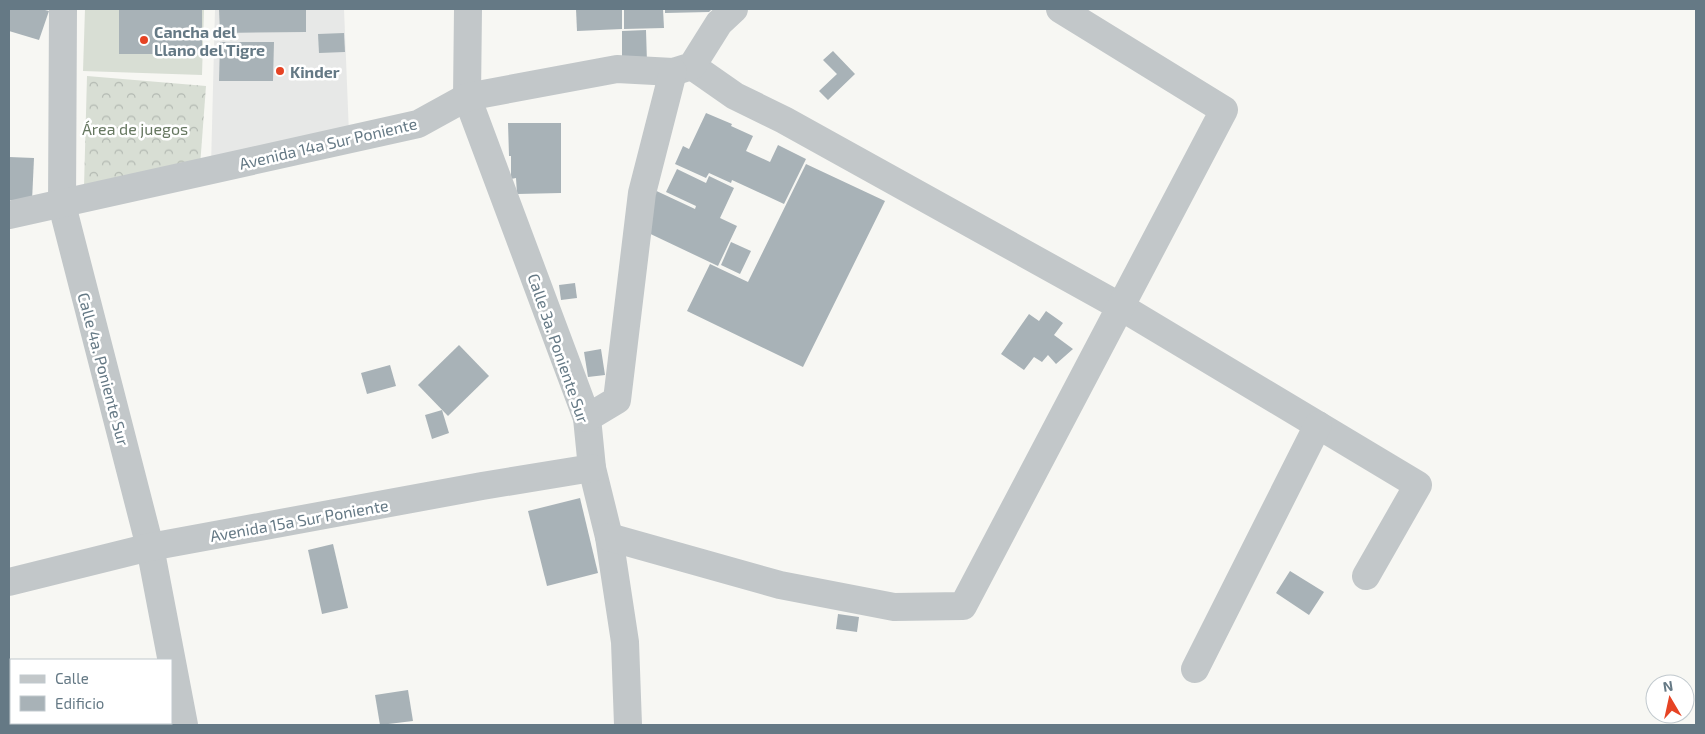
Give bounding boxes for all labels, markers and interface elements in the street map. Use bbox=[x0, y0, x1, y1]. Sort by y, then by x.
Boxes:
place label: Cancha del Llano del Tigre bbox=[154, 22, 265, 59]
marker: Cancha del Llano del Tigre bbox=[138, 34, 150, 46]
place label: Kinder bbox=[290, 62, 340, 81]
marker: Kinder bbox=[274, 65, 286, 77]
street label: Avenida 14a Sur Poniente bbox=[237, 113, 419, 173]
park label: Área de juegos bbox=[82, 119, 188, 139]
street label: Calle 3a. Poniente Sur bbox=[524, 271, 594, 426]
street label: Calle 4a. Poniente Sur bbox=[74, 290, 134, 448]
street label: Avenida 15a Sur Poniente bbox=[208, 495, 390, 545]
legend bbox=[10, 659, 172, 724]
text: Calle bbox=[55, 669, 89, 687]
north arrow bbox=[1645, 674, 1695, 724]
text: N bbox=[1662, 676, 1674, 695]
text: Edificio bbox=[55, 694, 104, 712]

